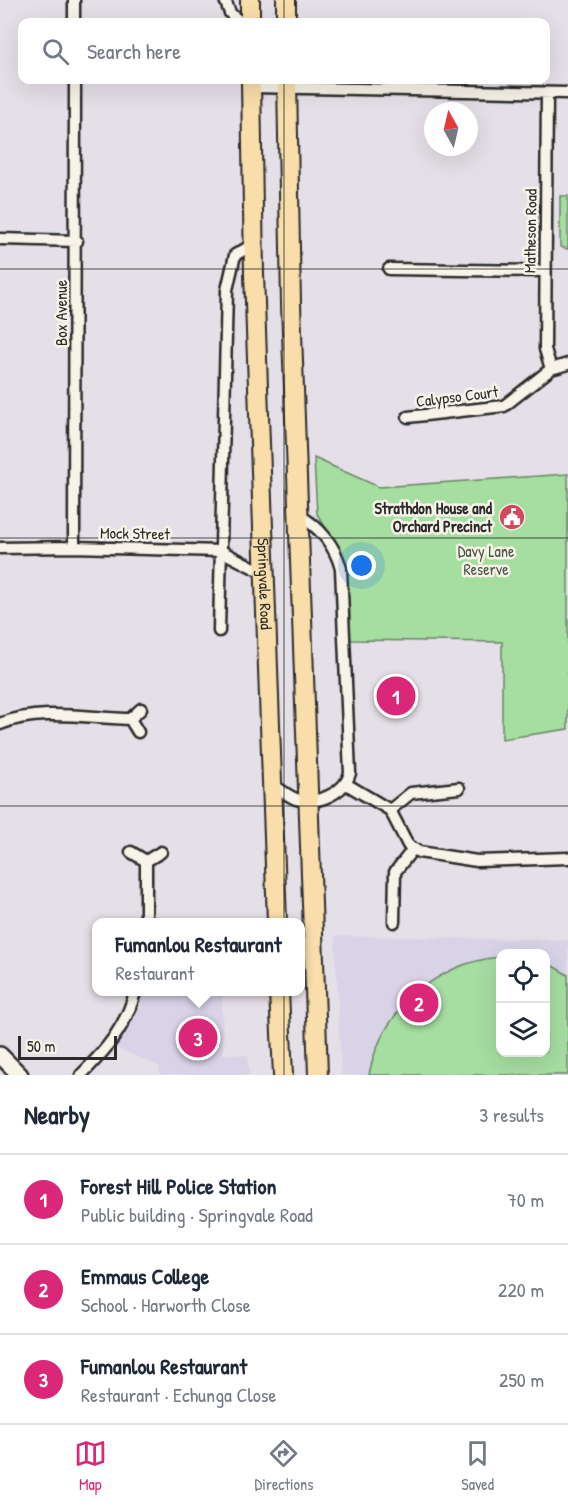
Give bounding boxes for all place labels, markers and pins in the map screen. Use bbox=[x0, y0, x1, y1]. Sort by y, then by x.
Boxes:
place label: Strathdon House and Orchard Precinct bbox=[375, 497, 493, 537]
public building icon: Strathdon House and Orchard Precinct bbox=[497, 502, 527, 532]
pin: 1 bbox=[376, 674, 416, 718]
pin: 2 bbox=[400, 980, 438, 1026]
pin: 3 bbox=[178, 1016, 218, 1060]

